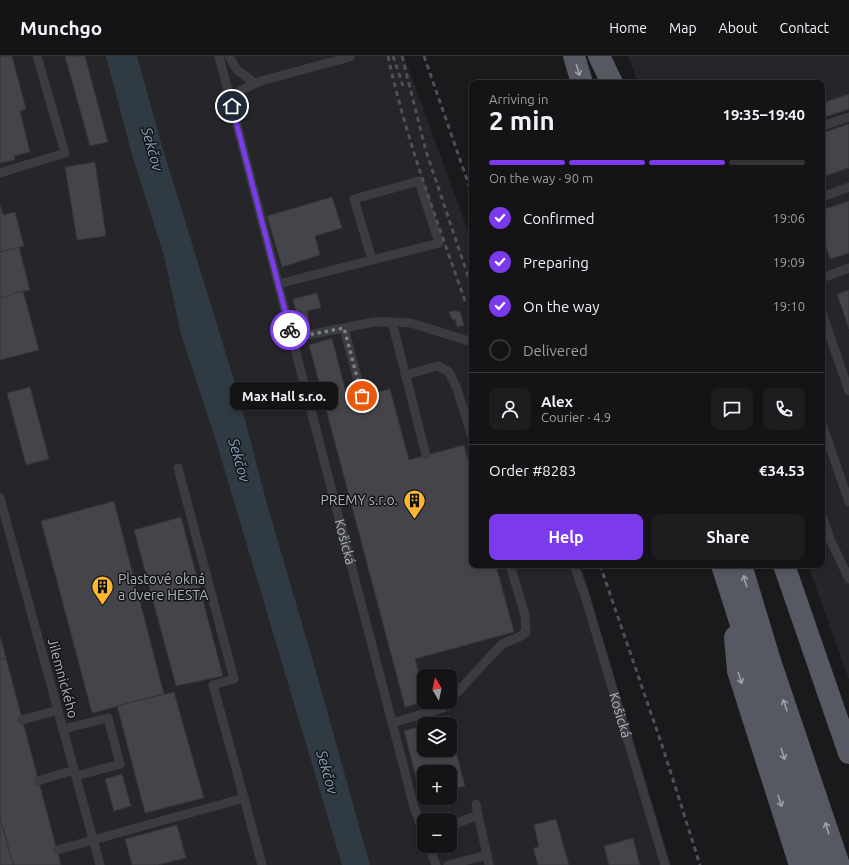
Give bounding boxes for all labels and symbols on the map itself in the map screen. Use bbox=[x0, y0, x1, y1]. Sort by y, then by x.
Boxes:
one-way arrow bbox=[575, 63, 582, 76]
pin bbox=[215, 89, 249, 123]
water label: Sekčov bbox=[138, 124, 167, 173]
courier bbox=[270, 310, 310, 350]
pin bbox=[345, 379, 379, 413]
callout: Max Hall s.r.o. bbox=[230, 382, 338, 410]
water label: Sekčov bbox=[225, 435, 254, 484]
building icon: PREMY s.r.o. bbox=[401, 487, 427, 520]
place label: PREMY s.r.o. bbox=[320, 492, 398, 508]
street label: Košická bbox=[332, 517, 359, 567]
place label: Plastové okná a dvere HESTA bbox=[118, 571, 208, 603]
building icon: Plastové okná a dvere HESTA bbox=[90, 574, 116, 607]
one-way arrow bbox=[741, 575, 748, 588]
street label: Jilemnického bbox=[45, 636, 81, 720]
north arrow bbox=[417, 669, 457, 709]
one-way arrow bbox=[737, 671, 744, 684]
street label: Košická bbox=[606, 690, 635, 740]
one-way arrow bbox=[781, 698, 788, 711]
water label: Sekčov bbox=[313, 747, 342, 796]
one-way arrow bbox=[779, 748, 787, 760]
one-way arrow bbox=[777, 795, 784, 808]
one-way arrow bbox=[823, 822, 830, 835]

